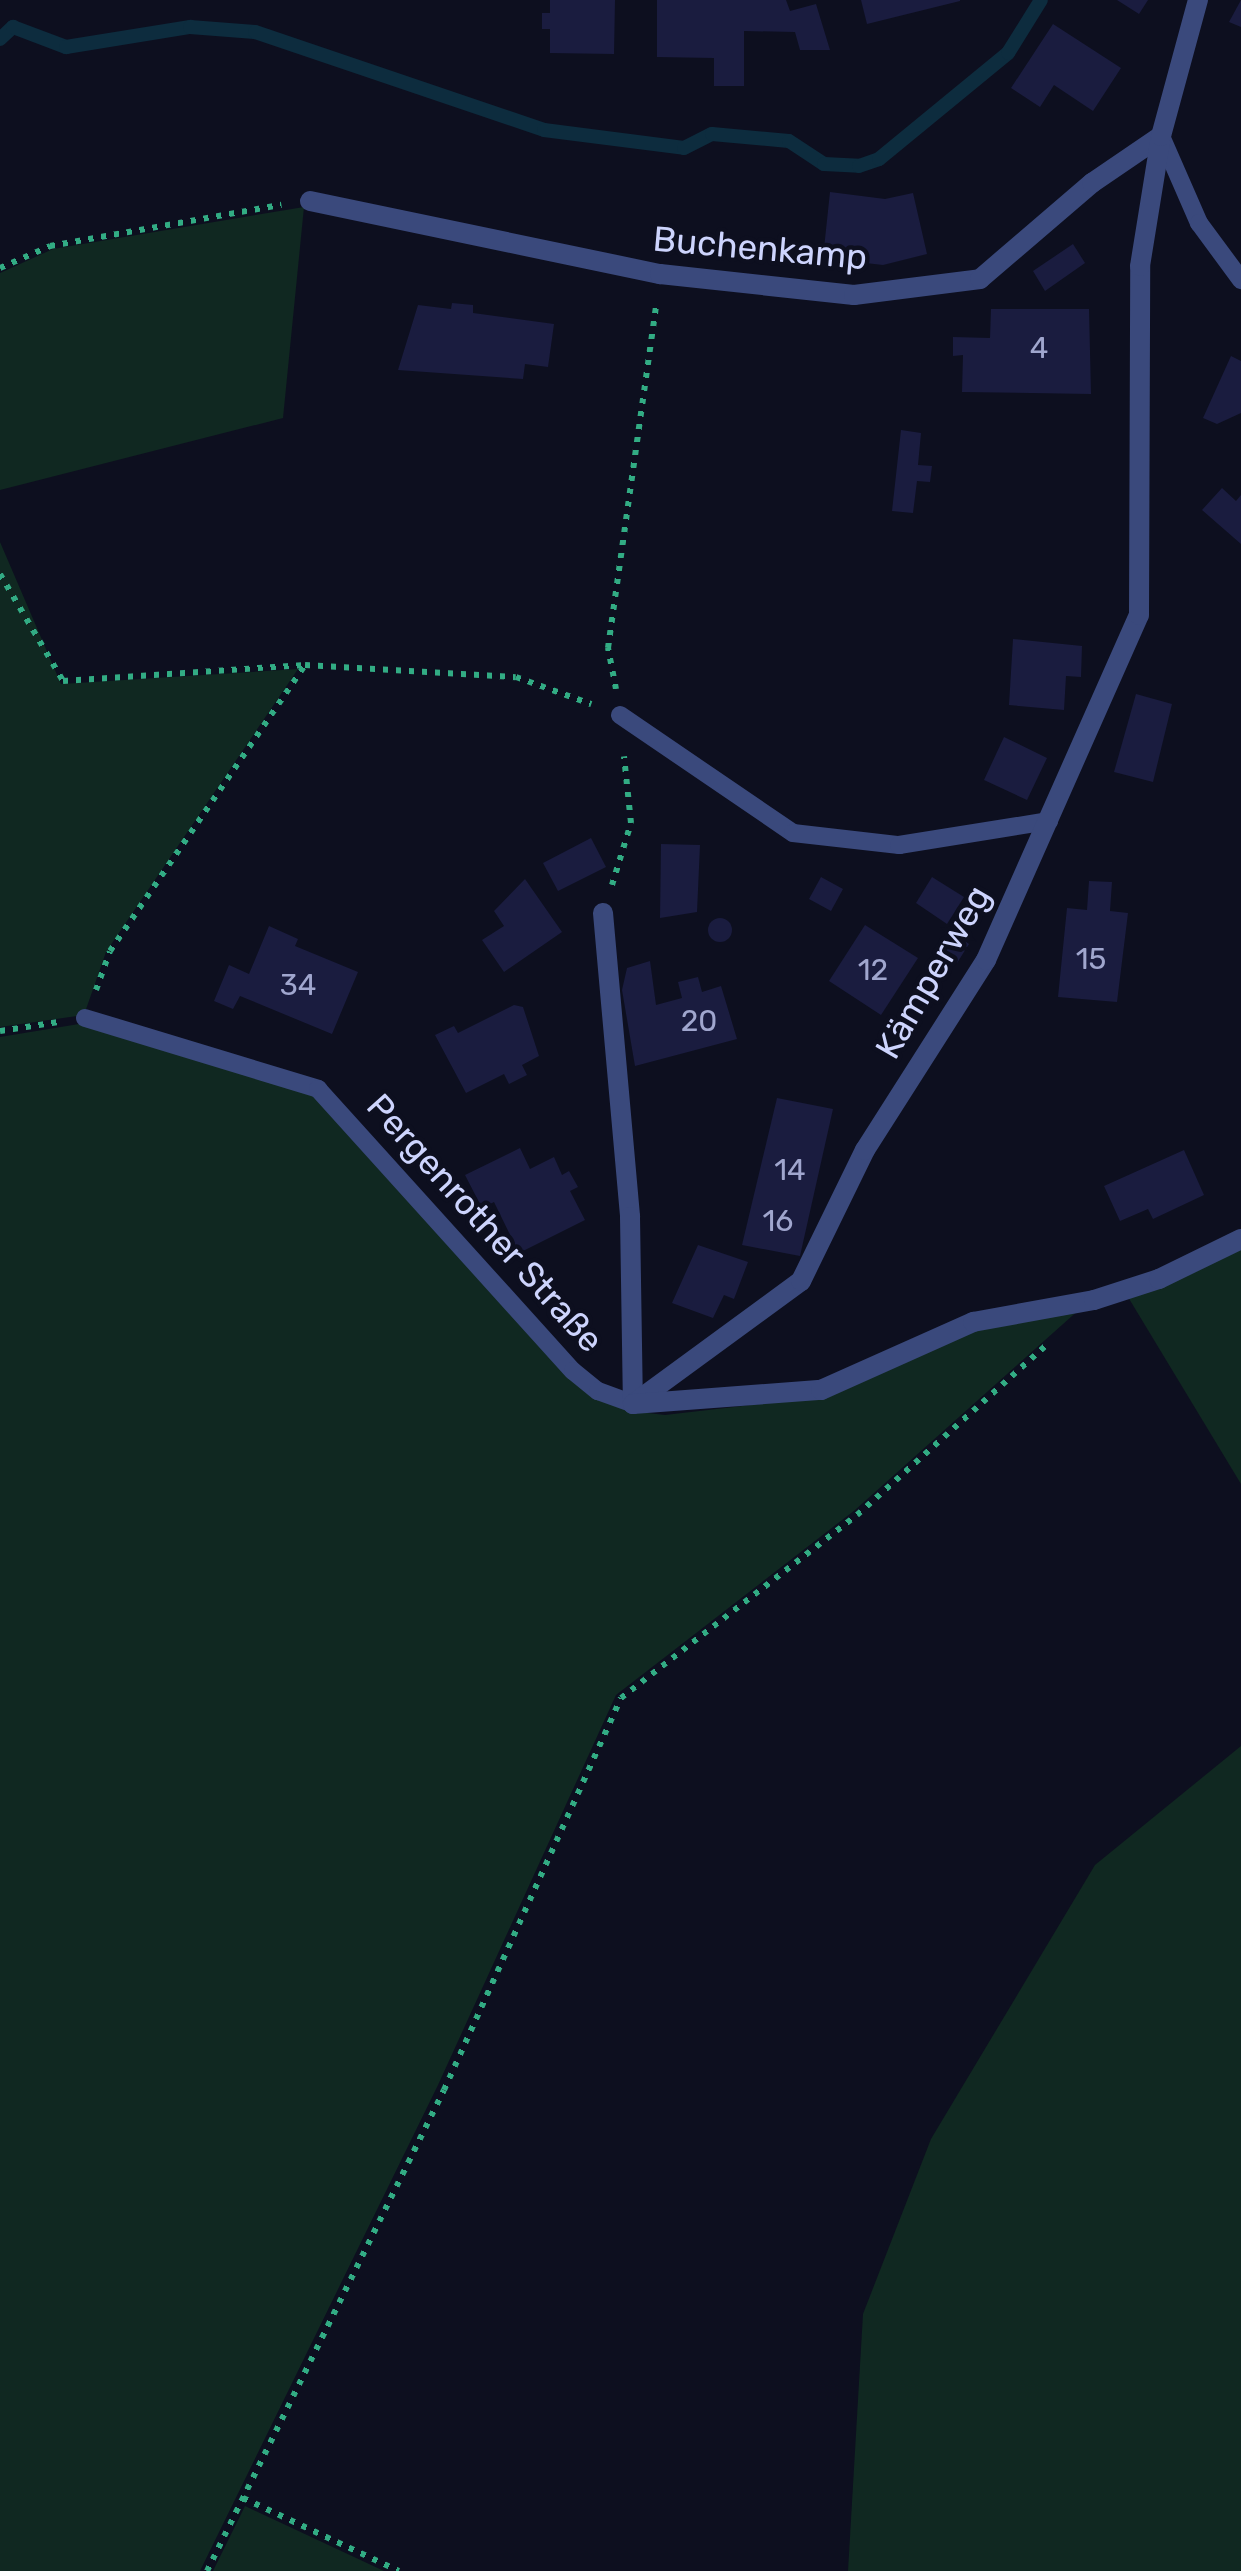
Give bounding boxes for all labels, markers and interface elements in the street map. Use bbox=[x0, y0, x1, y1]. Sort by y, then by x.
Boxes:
street label: Buchenkamp bbox=[651, 218, 869, 278]
house number: 4 bbox=[1030, 330, 1048, 366]
street label: Kämperweg bbox=[867, 878, 999, 1066]
house number: 15 bbox=[1076, 941, 1106, 977]
house number: 12 bbox=[858, 952, 888, 988]
house number: 34 bbox=[280, 967, 316, 1003]
house number: 20 bbox=[681, 1003, 717, 1039]
street label: Pergenrother Straße bbox=[358, 1085, 612, 1361]
house number: 14 bbox=[774, 1152, 806, 1188]
house number: 16 bbox=[763, 1203, 793, 1239]

